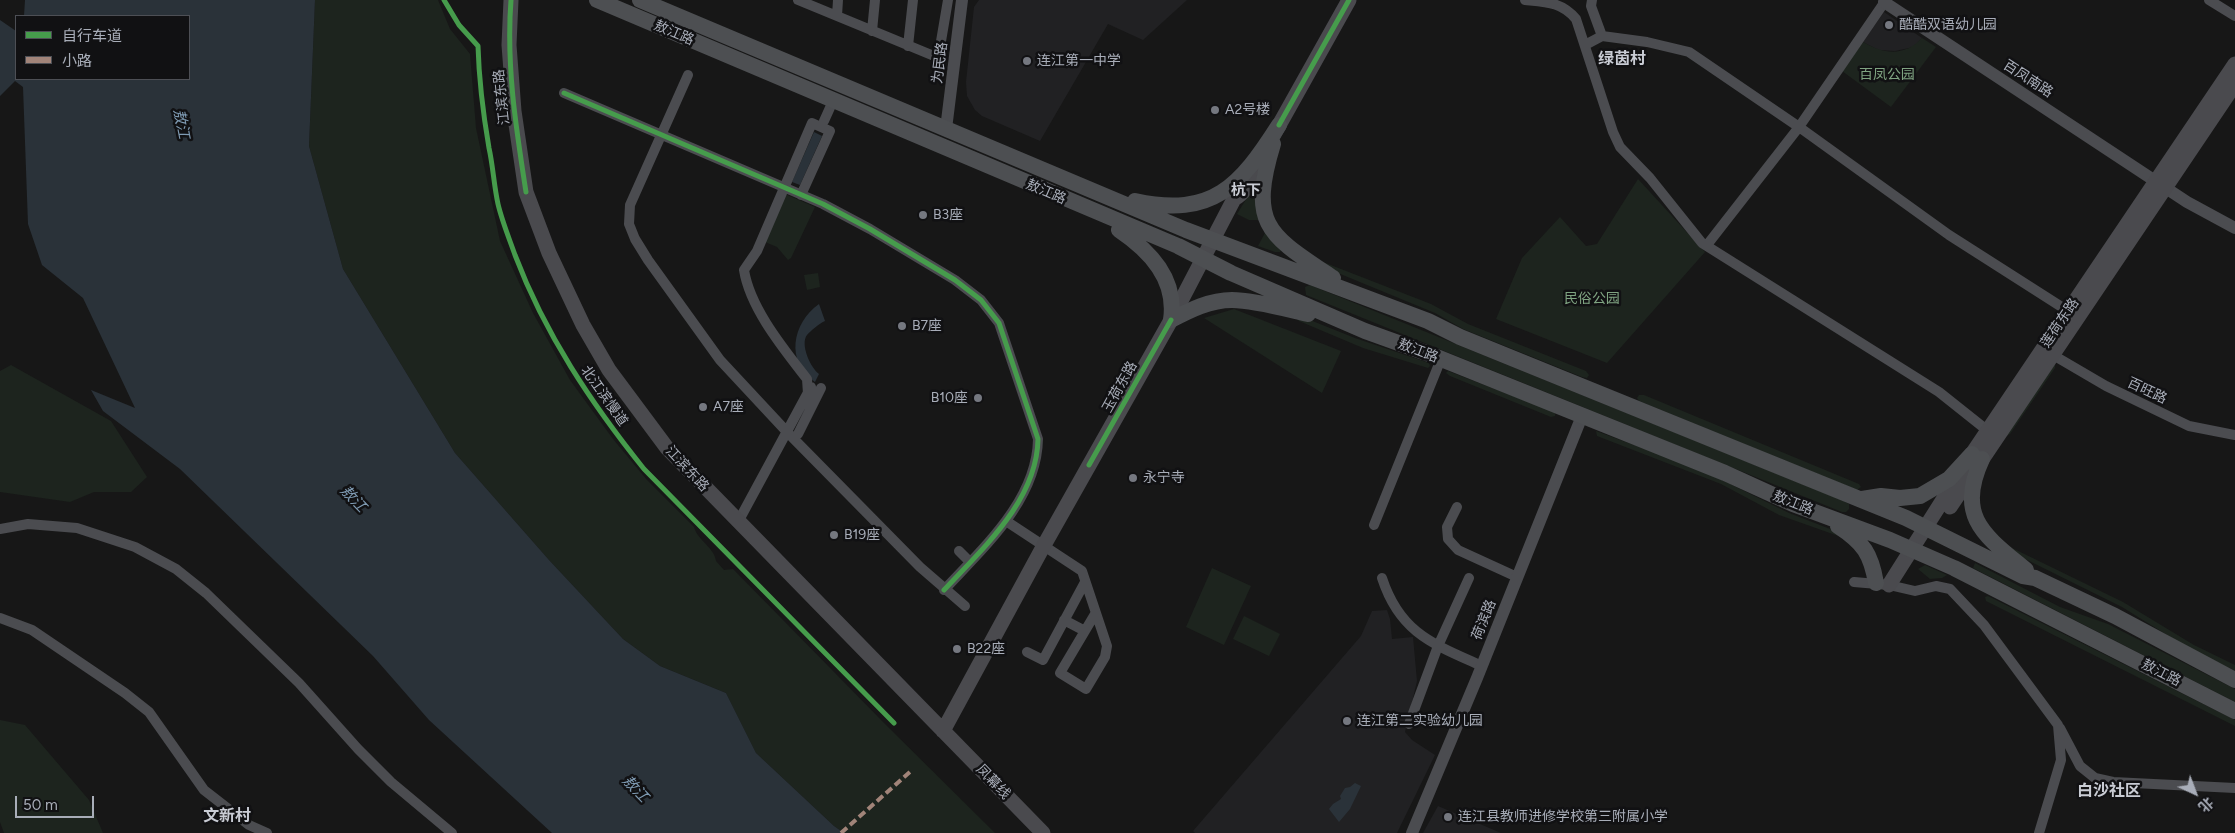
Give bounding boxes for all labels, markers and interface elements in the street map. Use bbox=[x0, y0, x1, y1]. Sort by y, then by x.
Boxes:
legend bbox=[15, 15, 190, 80]
street label: 敖江路 bbox=[651, 17, 697, 49]
place label: 酷酷双语幼儿园 bbox=[1899, 17, 1997, 33]
marker: 酷酷双语幼儿园 bbox=[1883, 19, 1895, 31]
text: 自行车道 bbox=[62, 27, 122, 45]
street label: 为民路 bbox=[929, 41, 951, 85]
district label: 绿茵村 bbox=[1598, 49, 1646, 69]
text: 小路 bbox=[62, 52, 92, 70]
place label: 连江第一中学 bbox=[1037, 53, 1121, 69]
marker: 连江第一中学 bbox=[1021, 55, 1033, 67]
street label: 百凤南路 bbox=[2000, 57, 2056, 101]
park label: 百凤公园 bbox=[1859, 67, 1915, 83]
street label: 江滨东路 bbox=[491, 68, 513, 126]
place label: A2号楼 bbox=[1225, 102, 1270, 118]
marker: A2号楼 bbox=[1209, 104, 1221, 116]
water label: 敖江 bbox=[169, 108, 193, 140]
street label: 敖江路 bbox=[1023, 176, 1069, 208]
district label: 杭下 bbox=[1231, 182, 1261, 200]
place label: B3座 bbox=[933, 207, 963, 223]
marker: B3座 bbox=[917, 209, 929, 221]
park label: 民俗公园 bbox=[1564, 291, 1620, 307]
street label: 莲荷东路 bbox=[2037, 295, 2083, 351]
place label: B7座 bbox=[912, 318, 942, 334]
marker: B7座 bbox=[896, 320, 908, 332]
street label: 敖江路 bbox=[1395, 336, 1441, 366]
street label: 玉荷东路 bbox=[1099, 358, 1141, 416]
street label: 北江滨慢道 bbox=[577, 363, 631, 429]
street label: 百旺路 bbox=[2124, 375, 2170, 407]
place label: B10座 bbox=[931, 390, 968, 406]
marker: B10座 bbox=[972, 392, 984, 404]
place label: A7座 bbox=[713, 399, 744, 415]
marker: A7座 bbox=[697, 401, 709, 413]
street label: 江滨东路 bbox=[662, 443, 712, 495]
place label: 永宁寺 bbox=[1143, 470, 1185, 486]
marker: 永宁寺 bbox=[1127, 472, 1139, 484]
water label: 敖江 bbox=[336, 482, 370, 516]
street label: 敖江路 bbox=[1770, 487, 1816, 519]
place label: B19座 bbox=[844, 527, 880, 543]
marker: B19座 bbox=[828, 529, 840, 541]
street label: 荷滨路 bbox=[1468, 597, 1500, 643]
place label: B22座 bbox=[967, 641, 1005, 657]
marker: B22座 bbox=[951, 643, 963, 655]
street label: 敖江路 bbox=[2138, 656, 2184, 690]
place label: 连江第二实验幼儿园 bbox=[1357, 713, 1483, 729]
marker: 连江第二实验幼儿园 bbox=[1341, 715, 1353, 727]
street label: 凤幕线 bbox=[972, 761, 1014, 803]
north arrow bbox=[2170, 768, 2220, 818]
water label: 敖江 bbox=[618, 772, 652, 806]
district label: 白沙社区 bbox=[2077, 781, 2141, 801]
scale bar bbox=[18, 786, 96, 818]
text: 北 bbox=[2195, 793, 2216, 815]
text: 50 m bbox=[23, 796, 58, 814]
district label: 文新村 bbox=[203, 806, 251, 826]
place label: 连江县教师进修学校第三附属小学 bbox=[1458, 809, 1668, 825]
marker: 连江县教师进修学校第三附属小学 bbox=[1442, 811, 1454, 823]

